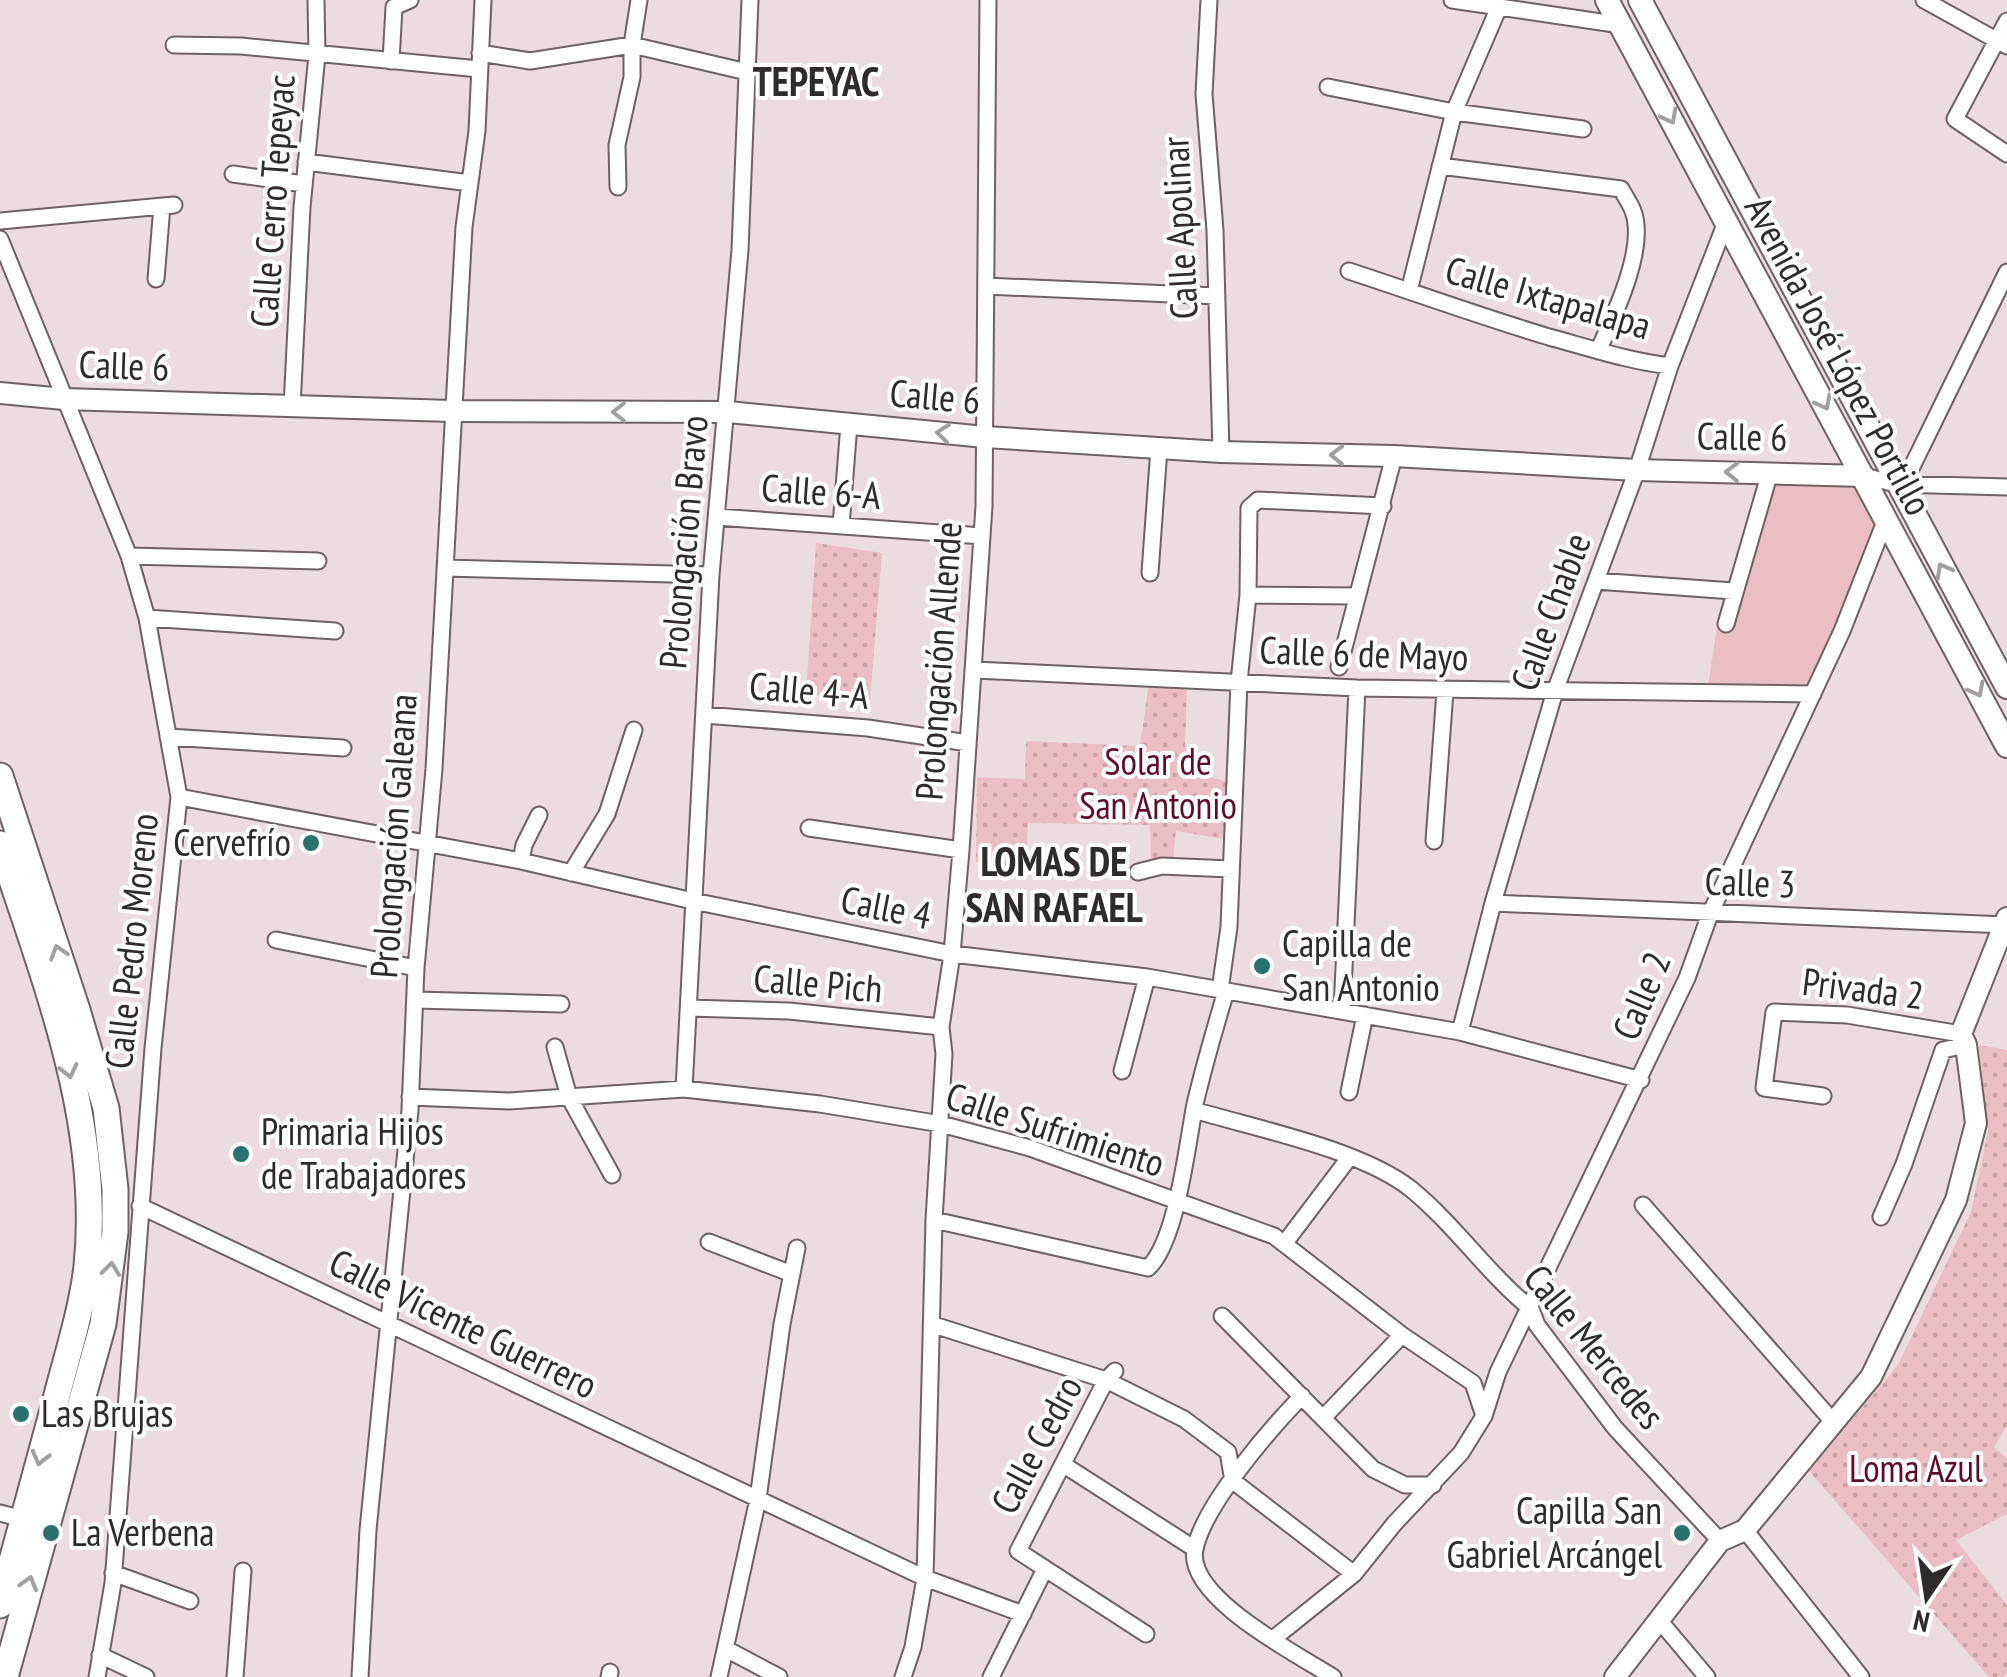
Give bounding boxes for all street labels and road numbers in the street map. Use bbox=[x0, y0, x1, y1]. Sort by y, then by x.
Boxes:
street label: Calle Cerro Tepeyac bbox=[238, 73, 305, 329]
street label: Calle Apolinar bbox=[1149, 135, 1208, 321]
street label: Avenida José López Portillo bbox=[1735, 188, 1944, 523]
street label: Calle Ixtapalapa bbox=[1440, 244, 1657, 349]
street label: Calle 6 bbox=[78, 338, 170, 391]
street label: Calle 6 bbox=[888, 367, 982, 424]
street label: Calle 6 bbox=[1696, 410, 1788, 461]
street label: Prolongación Bravo bbox=[647, 413, 718, 671]
street label: Calle 6-A bbox=[760, 462, 882, 519]
street label: Prolongación Allende bbox=[903, 520, 972, 802]
street label: Calle Chable bbox=[1499, 526, 1601, 697]
street label: Calle 6 de Mayo bbox=[1259, 624, 1469, 681]
street label: Calle 4-A bbox=[747, 660, 871, 719]
street label: Prolongación Galeana bbox=[358, 692, 427, 980]
street label: Calle Pedro Moreno bbox=[93, 811, 168, 1071]
street label: Calle 3 bbox=[1704, 855, 1796, 908]
street label: Calle 4 bbox=[837, 874, 935, 939]
street label: Calle 2 bbox=[1600, 944, 1681, 1047]
street label: Calle Pich bbox=[752, 952, 885, 1013]
street label: Privada 2 bbox=[1800, 956, 1926, 1019]
street label: Calle Sufrimiento bbox=[940, 1070, 1171, 1187]
street label: Calle Vicente Guerrero bbox=[322, 1237, 606, 1409]
street label: Calle Mercedes bbox=[1514, 1254, 1676, 1438]
street label: Calle Cedro bbox=[979, 1367, 1092, 1522]

